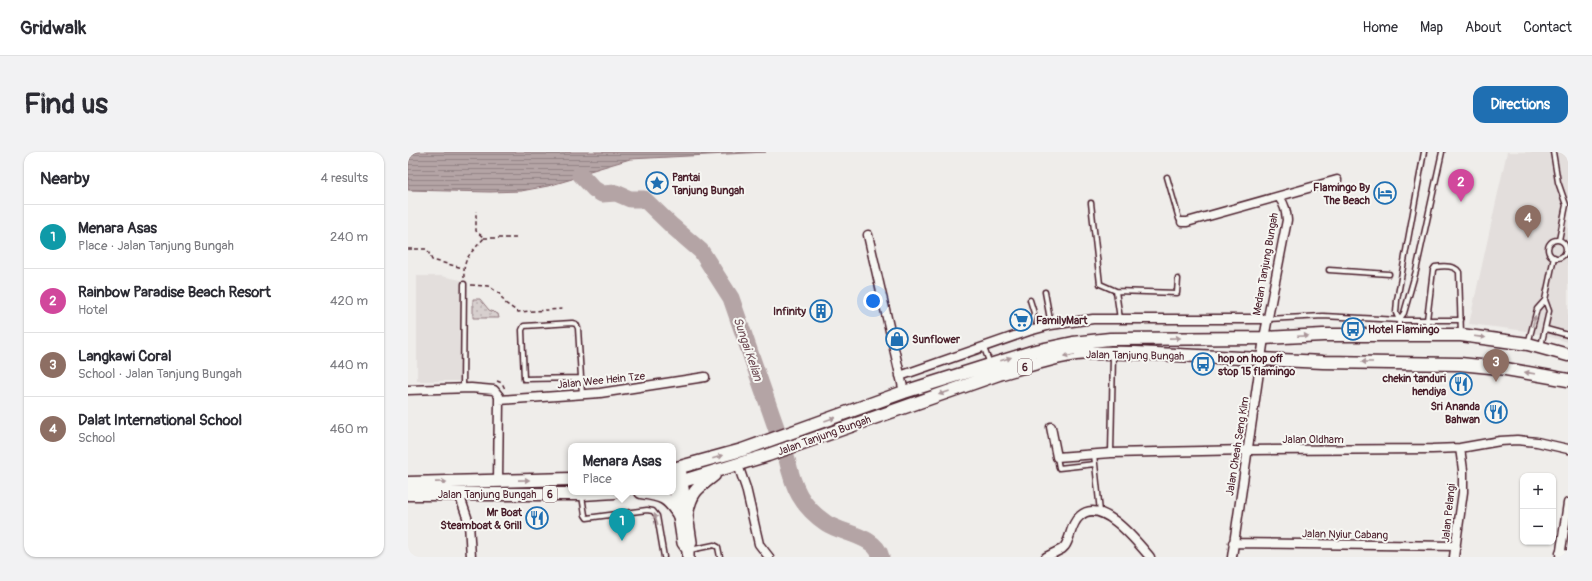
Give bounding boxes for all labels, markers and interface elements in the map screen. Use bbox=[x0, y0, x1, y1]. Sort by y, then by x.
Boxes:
text: Gridwalk bbox=[20, 16, 86, 40]
text: Home bbox=[1363, 19, 1398, 36]
text: Map bbox=[1420, 19, 1443, 36]
text: About bbox=[1465, 19, 1501, 36]
text: Contact bbox=[1523, 19, 1572, 36]
button: Directions bbox=[1473, 86, 1568, 123]
text: Find us bbox=[24, 87, 108, 122]
text: Nearby bbox=[40, 168, 89, 189]
pin: 2 bbox=[1448, 169, 1474, 202]
text: 4 results bbox=[321, 170, 368, 186]
place icon: Pantai Tanjung Bungah bbox=[644, 170, 670, 196]
place label: Pantai Tanjung Bungah bbox=[671, 171, 744, 197]
hotel icon: Flamingo By The Beach bbox=[1372, 180, 1398, 206]
place label: Flamingo By The Beach bbox=[1313, 181, 1370, 207]
pin: 4 bbox=[1515, 205, 1541, 238]
street label: Medan Tanjung Bungah bbox=[1250, 212, 1281, 317]
text: Menara Asas bbox=[78, 219, 157, 238]
text: 1 bbox=[50, 229, 56, 245]
text: 240 m bbox=[330, 229, 368, 245]
text: Place · Jalan Tanjung Bungah bbox=[78, 238, 234, 254]
text: Rainbow Paradise Beach Resort bbox=[78, 283, 271, 302]
your location bbox=[863, 291, 883, 311]
text: 2 bbox=[49, 293, 57, 309]
text: 420 m bbox=[330, 293, 368, 309]
building icon: Infinity bbox=[808, 298, 834, 324]
text: Hotel bbox=[78, 302, 108, 318]
place label: Infinity bbox=[773, 305, 806, 318]
supermarket icon: FamilyMart bbox=[1008, 307, 1034, 333]
place label: FamilyMart bbox=[1036, 314, 1088, 327]
one-way arrow bbox=[1531, 314, 1537, 326]
water label: Sungai Kelian bbox=[730, 315, 766, 384]
bus stop icon: Hotel Flamingo bbox=[1340, 316, 1366, 342]
place label: Hotel Flamingo bbox=[1368, 323, 1439, 336]
shop icon: Sunflower bbox=[884, 326, 910, 352]
one-way arrow bbox=[1297, 332, 1309, 339]
place label: Sunflower bbox=[912, 333, 961, 346]
one-way arrow bbox=[1474, 334, 1486, 340]
one-way arrow bbox=[1169, 335, 1181, 342]
text: Langkawi Coral bbox=[78, 347, 172, 366]
street label: Jalan Tanjung Bungah bbox=[1086, 348, 1184, 363]
pin: 3 bbox=[1483, 349, 1509, 382]
bus stop icon: hop on hop off stop 15 flamingo bbox=[1190, 351, 1216, 377]
place label: hop on hop off stop 15 flamingo bbox=[1218, 352, 1295, 378]
one-way arrow bbox=[1063, 353, 1075, 359]
one-way arrow bbox=[1000, 356, 1012, 362]
text: 3 bbox=[49, 357, 57, 373]
text: 440 m bbox=[330, 357, 368, 373]
road number: 6 bbox=[1018, 359, 1032, 375]
one-way arrow bbox=[1360, 359, 1373, 365]
text: School · Jalan Tanjung Bungah bbox=[78, 366, 242, 382]
street label: Jalan Wee Hein Tze bbox=[556, 369, 646, 392]
one-way arrow bbox=[1524, 370, 1536, 376]
restaurant icon: chekin tanduri hendiya bbox=[1448, 371, 1474, 397]
place label: chekin tanduri hendiya bbox=[1382, 372, 1446, 398]
one-way arrow bbox=[938, 390, 950, 396]
street label: Jalan Cheah Seng Kim bbox=[1223, 395, 1252, 497]
restaurant icon: Sri Ananda Bahwan bbox=[1483, 399, 1509, 425]
place label: Sri Ananda Bahwan bbox=[1430, 400, 1480, 426]
text: Dalat International School bbox=[78, 411, 242, 430]
street label: Jalan Tanjung Bungah bbox=[776, 412, 873, 458]
one-way arrow bbox=[824, 415, 836, 421]
text: 4 bbox=[49, 421, 57, 437]
text: 460 m bbox=[330, 421, 368, 437]
text: School bbox=[78, 430, 115, 446]
street label: Jalan Oldham bbox=[1282, 433, 1344, 446]
popup bbox=[568, 443, 676, 495]
text: Menara Asas bbox=[582, 452, 662, 471]
one-way arrow bbox=[712, 454, 724, 460]
text: Place bbox=[582, 471, 612, 487]
map controls bbox=[1520, 473, 1556, 545]
button: + bbox=[1520, 473, 1556, 509]
one-way arrow bbox=[518, 477, 530, 484]
one-way arrow bbox=[435, 479, 448, 485]
street label: Jalan Pelangi bbox=[1439, 483, 1458, 543]
road number: 6 bbox=[543, 486, 557, 502]
street label: Jalan Tanjung Bungah bbox=[438, 488, 536, 501]
restaurant icon: Mr Boat Steamboat & Grill bbox=[524, 505, 550, 531]
place label: Mr Boat Steamboat & Grill bbox=[440, 506, 523, 532]
pin: 1 bbox=[609, 508, 635, 541]
button: − bbox=[1520, 509, 1556, 545]
one-way arrow bbox=[653, 512, 659, 524]
street label: Jalan Nyiur Cabang bbox=[1302, 527, 1389, 542]

